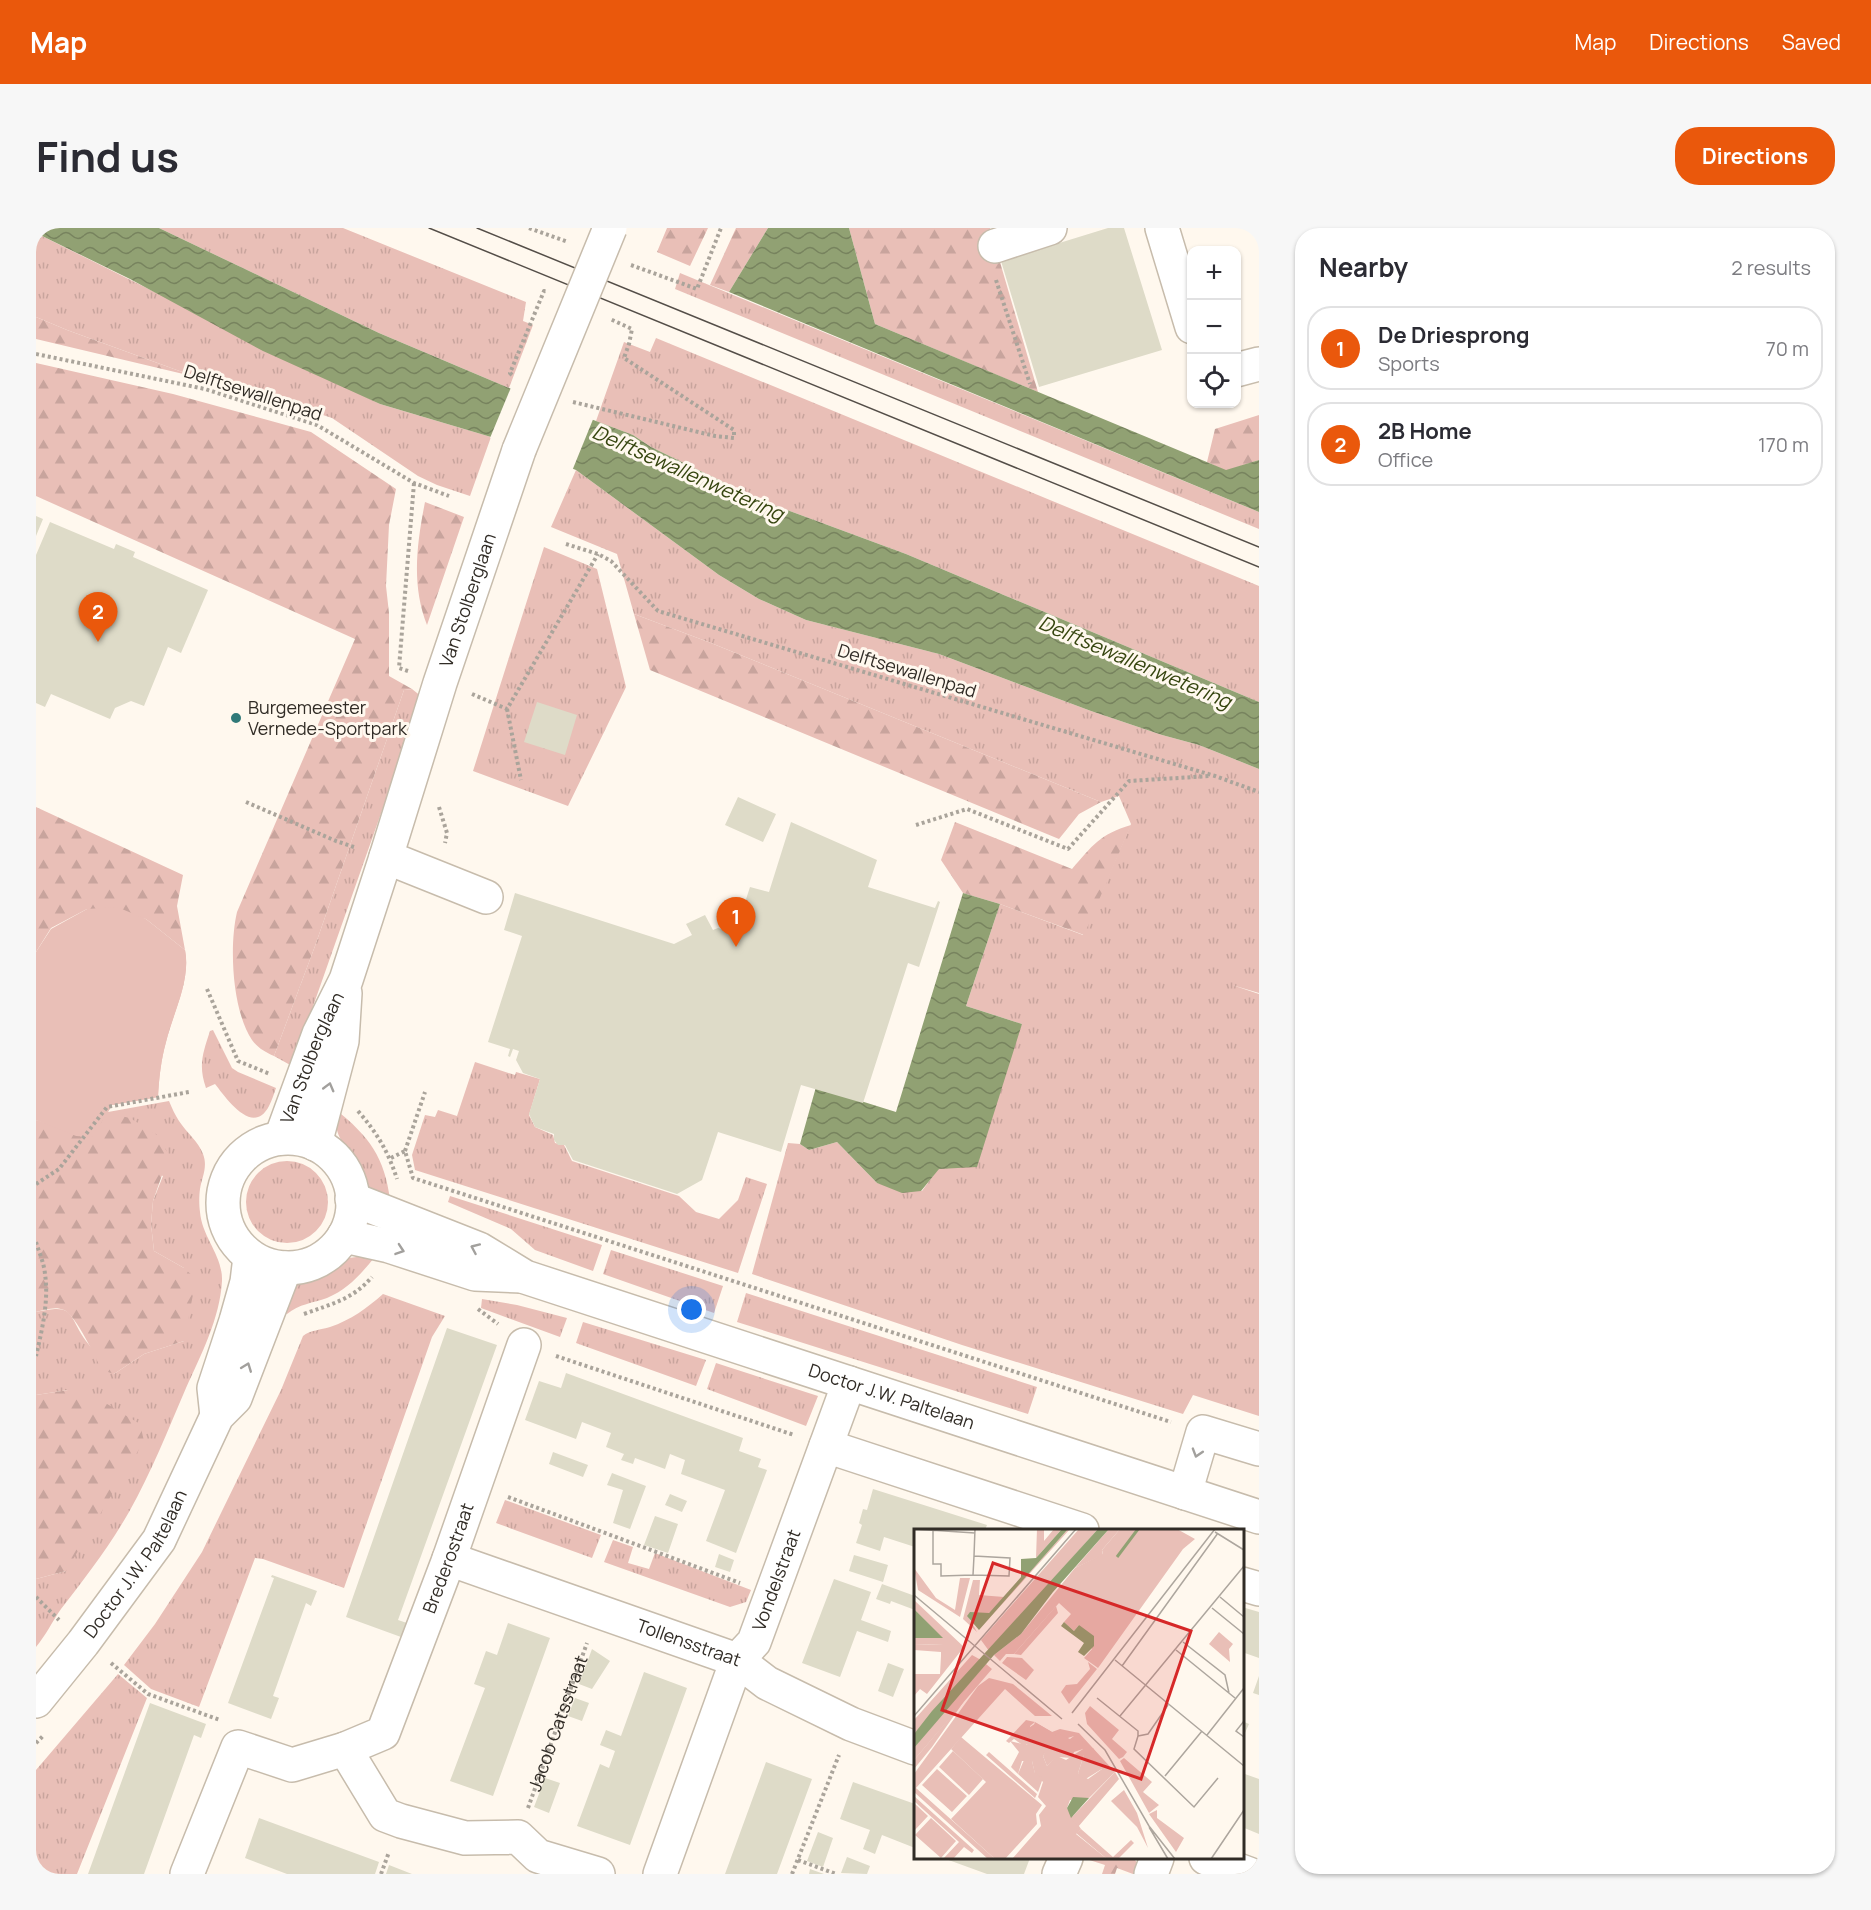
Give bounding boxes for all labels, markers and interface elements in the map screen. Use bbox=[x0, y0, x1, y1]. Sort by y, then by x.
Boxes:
text: Map bbox=[30, 23, 87, 61]
text: Map bbox=[1575, 28, 1616, 56]
text: Directions bbox=[1649, 28, 1749, 56]
text: Saved bbox=[1782, 28, 1841, 56]
text: Find us bbox=[36, 127, 179, 185]
button: Directions bbox=[1675, 127, 1835, 185]
map controls bbox=[1187, 246, 1241, 408]
button: + bbox=[1187, 246, 1241, 300]
text: Nearby bbox=[1319, 249, 1408, 285]
text: 2 results bbox=[1731, 254, 1811, 281]
button: − bbox=[1187, 300, 1241, 354]
text: De Driesprong bbox=[1378, 320, 1530, 350]
text: 1 bbox=[1336, 335, 1345, 362]
text: 70 m bbox=[1766, 335, 1809, 362]
text: Sports bbox=[1378, 350, 1440, 377]
button: locate bbox=[1187, 354, 1241, 408]
street label: Delftsewallenpad bbox=[181, 358, 325, 426]
text: 2B Home bbox=[1378, 416, 1472, 446]
water label: Delftsewallenwetering bbox=[588, 418, 790, 528]
text: 2 bbox=[1335, 431, 1346, 458]
text: 170 m bbox=[1758, 431, 1809, 458]
text: Office bbox=[1378, 446, 1433, 473]
street label: Van Stolberglaan bbox=[433, 530, 501, 670]
pin: 2 bbox=[78, 592, 118, 642]
water label: Delftsewallenwetering bbox=[1035, 609, 1238, 715]
street label: Delftsewallenpad bbox=[835, 638, 980, 703]
place label: Burgemeester Vernede-Sportpark bbox=[248, 695, 408, 740]
marker: Burgemeester Vernede-Sportpark bbox=[229, 711, 243, 725]
pin: 1 bbox=[716, 898, 756, 947]
street label: Van Stolberglaan bbox=[274, 988, 349, 1127]
one-way arrow bbox=[322, 1082, 335, 1092]
one-way arrow bbox=[394, 1243, 405, 1256]
one-way arrow bbox=[470, 1243, 481, 1255]
your location bbox=[677, 1295, 706, 1324]
street label: Doctor J.W. Paltelaan bbox=[806, 1358, 978, 1434]
one-way arrow bbox=[240, 1363, 252, 1374]
one-way arrow bbox=[1192, 1447, 1204, 1458]
street label: Doctor J.W. Paltelaan bbox=[78, 1486, 192, 1643]
street label: Brederostraat bbox=[416, 1499, 479, 1617]
street label: Vondelstraat bbox=[746, 1526, 805, 1634]
inset map bbox=[914, 1529, 1244, 1859]
street label: Tollensstraat bbox=[634, 1613, 744, 1671]
street label: Jacob Catsstraat bbox=[522, 1652, 593, 1794]

